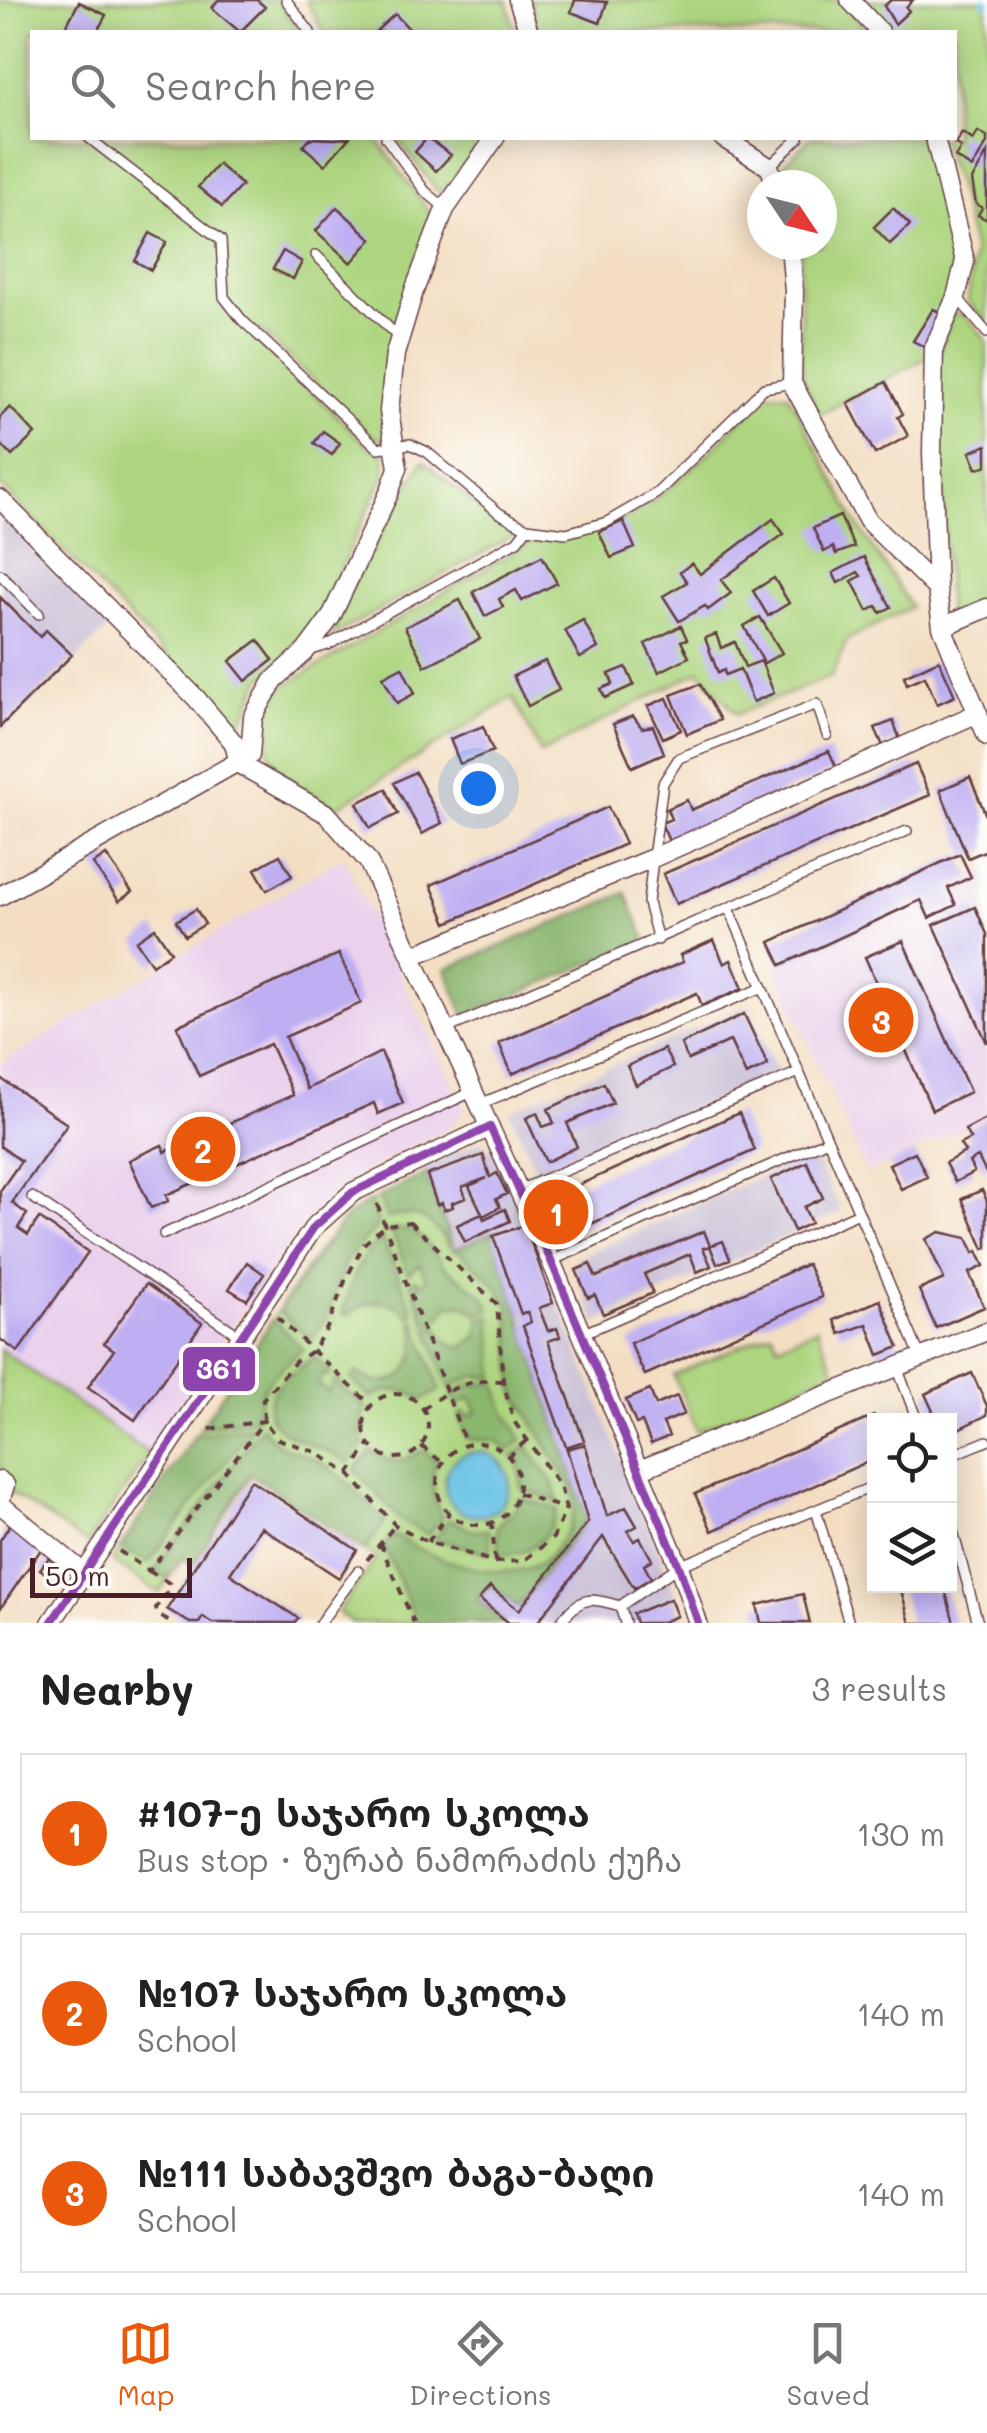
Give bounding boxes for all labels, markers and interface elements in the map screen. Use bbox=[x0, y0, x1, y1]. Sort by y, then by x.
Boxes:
search box bbox=[30, 30, 957, 140]
icon: search bbox=[65, 58, 120, 113]
text: Search here bbox=[145, 60, 376, 110]
north arrow bbox=[747, 170, 837, 260]
your location bbox=[453, 763, 504, 814]
pin: 3 bbox=[848, 982, 914, 1058]
pin: 2 bbox=[170, 1112, 236, 1186]
pin: 1 bbox=[524, 1174, 588, 1250]
line badge: 361 bbox=[181, 1345, 257, 1393]
text: 361 bbox=[196, 1350, 242, 1386]
map controls bbox=[867, 1413, 957, 1593]
button: locate bbox=[867, 1413, 957, 1503]
button: layers bbox=[867, 1503, 957, 1593]
scale bar bbox=[30, 1553, 192, 1598]
text: 50 m bbox=[45, 1557, 110, 1593]
text: Nearby bbox=[40, 1661, 194, 1716]
text: 3 results bbox=[811, 1667, 947, 1709]
text: #107-ე საჯარო სკოლა bbox=[137, 1787, 590, 1837]
text: 1 bbox=[67, 1812, 82, 1854]
text: 130 m bbox=[856, 1812, 945, 1854]
text: Bus stop · ზურაბ ნამორაძის ქუჩა bbox=[137, 1838, 682, 1880]
text: №107 საჯარო სკოლა bbox=[137, 1967, 567, 2017]
text: 2 bbox=[66, 1992, 83, 2034]
text: 140 m bbox=[856, 1992, 945, 2034]
text: School bbox=[137, 2018, 238, 2060]
text: №111 საბავშვო ბაგა-ბაღი bbox=[137, 2147, 655, 2197]
text: 3 bbox=[65, 2172, 84, 2214]
text: 140 m bbox=[856, 2172, 945, 2214]
text: School bbox=[137, 2198, 238, 2240]
tab: Map bbox=[117, 2316, 174, 2412]
tab: Directions bbox=[409, 2316, 552, 2412]
tab: Saved bbox=[786, 2316, 870, 2412]

